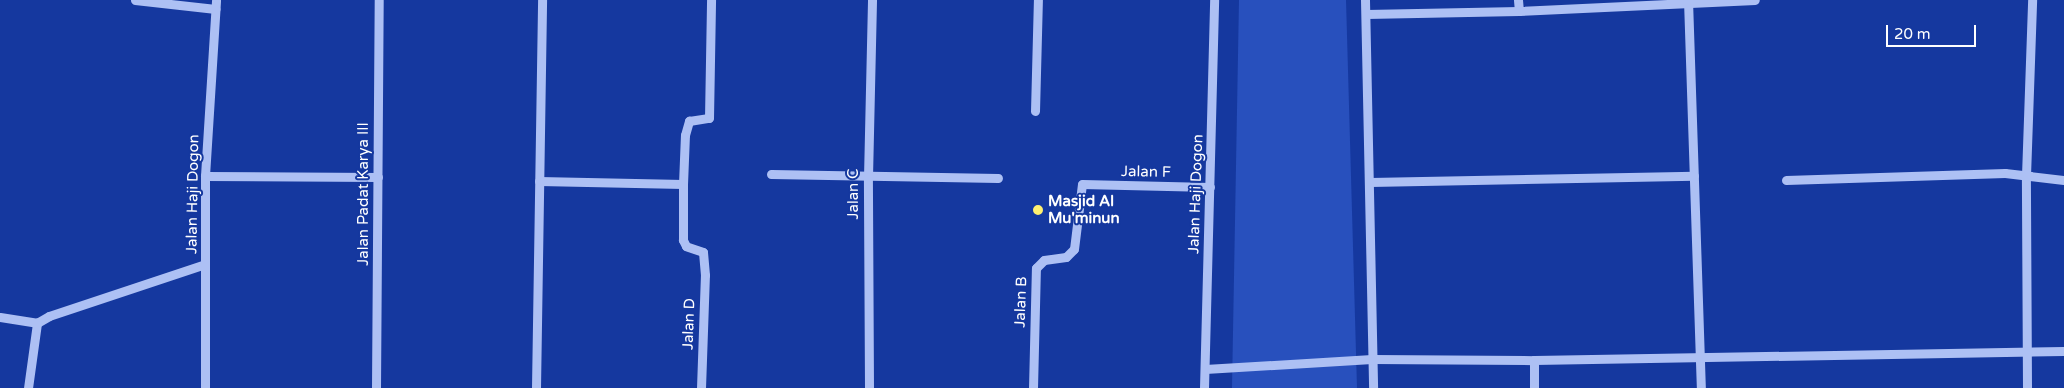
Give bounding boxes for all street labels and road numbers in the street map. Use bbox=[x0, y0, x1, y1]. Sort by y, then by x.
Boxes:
street label: Jalan Padat Karya III bbox=[355, 122, 373, 266]
street label: Jalan Haji Dogon bbox=[183, 134, 203, 254]
street label: Jalan Haji Dogon bbox=[1185, 134, 1207, 254]
street label: Jalan F bbox=[1121, 163, 1171, 181]
street label: Jalan C bbox=[845, 168, 863, 220]
street label: Jalan B bbox=[1011, 276, 1031, 328]
street label: Jalan D bbox=[679, 298, 699, 350]

